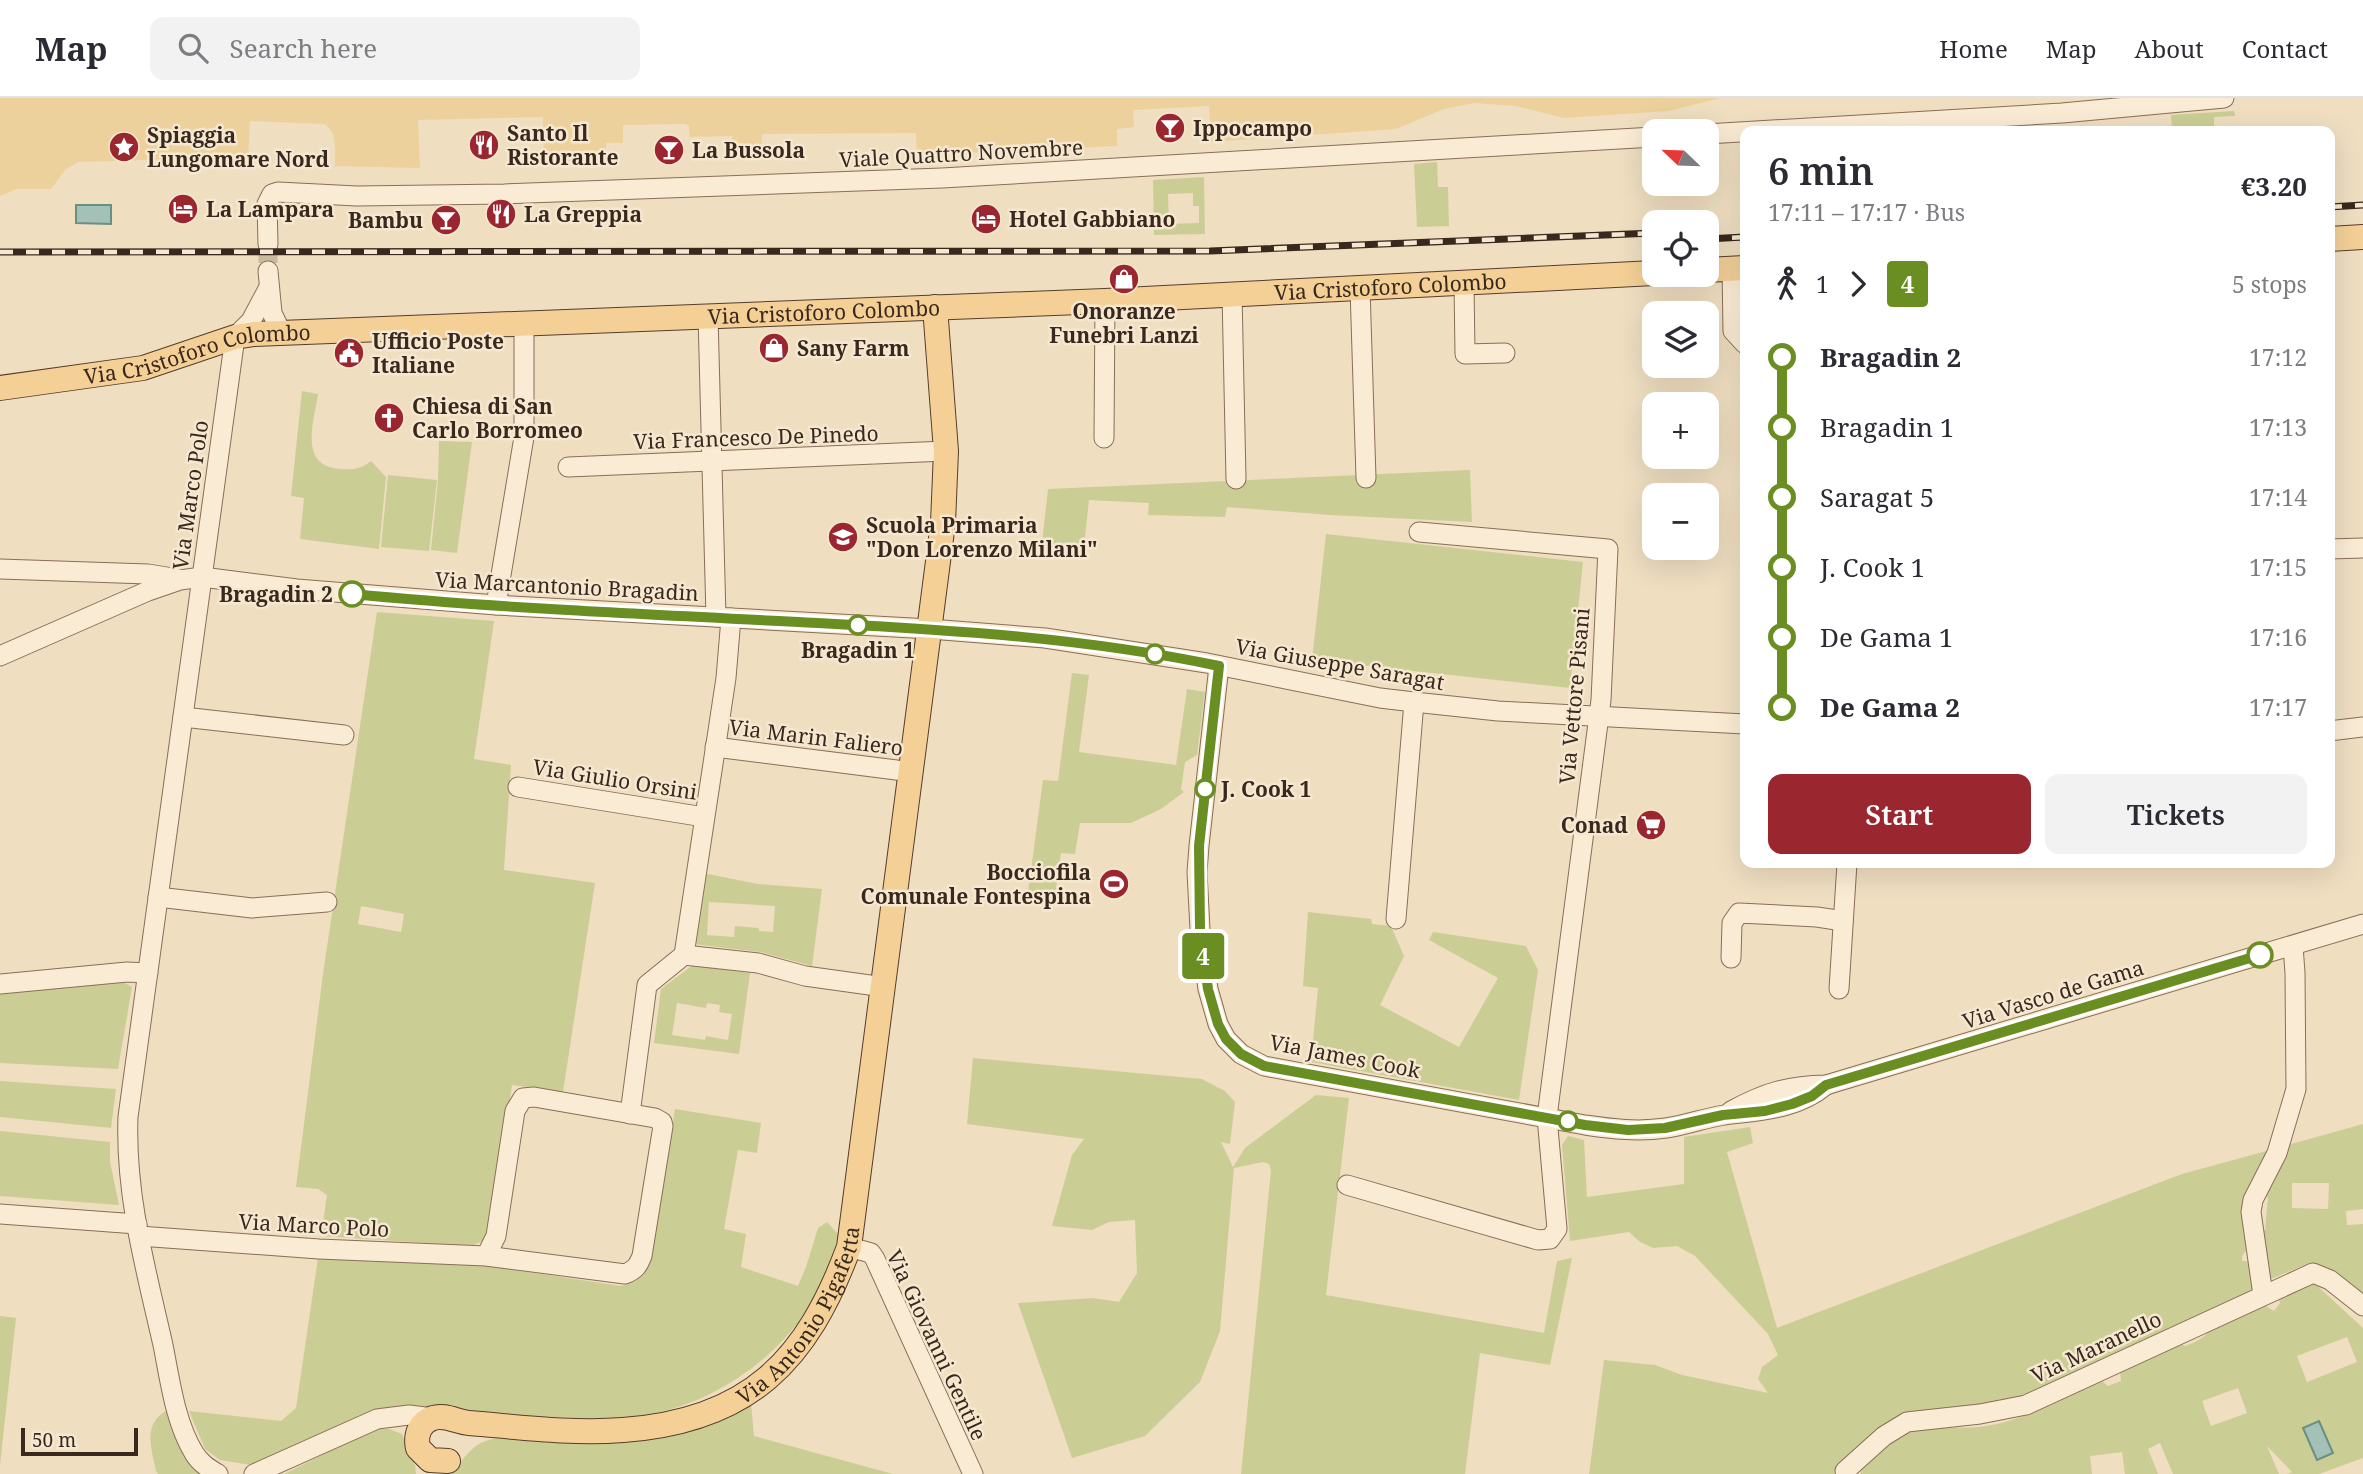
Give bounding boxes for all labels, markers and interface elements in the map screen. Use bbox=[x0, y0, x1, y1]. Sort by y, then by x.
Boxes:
search box bbox=[150, 17, 640, 80]
text: Map bbox=[35, 26, 108, 71]
icon: search bbox=[174, 29, 212, 67]
text: Search here bbox=[230, 30, 377, 66]
text: Home bbox=[1939, 32, 2008, 65]
text: Map bbox=[2046, 32, 2097, 65]
text: About bbox=[2135, 32, 2204, 65]
text: Contact bbox=[2242, 32, 2328, 65]
bar icon: Ippocampo bbox=[1153, 111, 1187, 145]
place label: Ippocampo bbox=[1193, 114, 1312, 142]
place label: Santo Il Ristorante bbox=[507, 119, 619, 171]
north arrow bbox=[1642, 119, 1718, 196]
map controls bbox=[1642, 119, 1719, 560]
place label: Spiaggia Lungomare Nord bbox=[147, 121, 330, 173]
restaurant icon: Santo Il Ristorante bbox=[467, 128, 501, 162]
place icon: Spiaggia Lungomare Nord bbox=[107, 130, 141, 164]
bar icon: La Bussola bbox=[652, 133, 686, 167]
street label: Viale Quattro Novembre bbox=[838, 133, 1084, 173]
place label: La Bussola bbox=[692, 136, 805, 164]
text: 6 min bbox=[1768, 144, 1874, 196]
text: €3.20 bbox=[2241, 168, 2307, 204]
hotel icon: La Lampara bbox=[166, 192, 200, 226]
place label: La Lampara bbox=[206, 195, 334, 223]
text: 17:11 – 17:17 · Bus bbox=[1768, 196, 1965, 228]
restaurant icon: La Greppia bbox=[484, 197, 518, 231]
place label: La Greppia bbox=[524, 200, 642, 228]
hotel icon: Hotel Gabbiano bbox=[969, 202, 1003, 236]
bar icon: Bambu bbox=[429, 203, 463, 237]
place label: Hotel Gabbiano bbox=[1009, 205, 1175, 233]
place label: Bambu bbox=[348, 206, 423, 234]
button: locate bbox=[1642, 210, 1719, 287]
shop icon: Onoranze Funebri Lanzi bbox=[1107, 262, 1141, 296]
icon: walk bbox=[1768, 265, 1806, 303]
icon: forward bbox=[1839, 265, 1877, 303]
street label: Via Cristoforo Colombo bbox=[1273, 267, 1507, 306]
text: 4 bbox=[1901, 267, 1914, 300]
text: 1 bbox=[1816, 268, 1829, 300]
text: 5 stops bbox=[2232, 268, 2307, 300]
street label: Via Cristoforo Colombo bbox=[707, 293, 941, 330]
place label: Onoranze Funebri Lanzi bbox=[1049, 297, 1199, 349]
button: layers bbox=[1642, 301, 1719, 378]
street label: Via Cristoforo Colombo bbox=[82, 318, 311, 390]
place label: Ufficio Poste Italiane bbox=[372, 327, 504, 379]
shop icon: Sany Farm bbox=[757, 331, 791, 365]
place label: Sany Farm bbox=[797, 334, 910, 362]
public building icon: Ufficio Poste Italiane bbox=[332, 336, 366, 370]
text: Bragadin 2 bbox=[1820, 339, 1961, 375]
text: 17:12 bbox=[2249, 341, 2307, 373]
place label: Chiesa di San Carlo Borromeo bbox=[412, 392, 583, 444]
button: + bbox=[1642, 392, 1719, 469]
church icon: Chiesa di San Carlo Borromeo bbox=[372, 401, 406, 435]
text: Bragadin 1 bbox=[1820, 409, 1954, 445]
text: 17:13 bbox=[2249, 411, 2307, 443]
street label: Via Marco Polo bbox=[166, 418, 214, 572]
street label: Via Francesco De Pinedo bbox=[633, 419, 879, 455]
text: Saragat 5 bbox=[1820, 479, 1934, 515]
text: 17:14 bbox=[2249, 481, 2307, 513]
button: − bbox=[1642, 483, 1719, 560]
place label: Scuola Primaria "Don Lorenzo Milani" bbox=[866, 511, 1098, 563]
school or university icon: Scuola Primaria "Don Lorenzo Milani" bbox=[826, 520, 860, 554]
text: J. Cook 1 bbox=[1820, 549, 1925, 585]
text: 17:15 bbox=[2249, 551, 2307, 583]
street label: Via Marcantonio Bragadin bbox=[434, 565, 700, 607]
place label: Bragadin 2 bbox=[219, 580, 333, 608]
marker: Bragadin 2 bbox=[339, 581, 365, 607]
street label: Via Vettore Pisani bbox=[1552, 606, 1596, 785]
marker: Bragadin 1 bbox=[848, 615, 868, 635]
text: De Gama 1 bbox=[1820, 619, 1953, 655]
text: 17:16 bbox=[2249, 621, 2307, 653]
street label: Via Giuseppe Saragat bbox=[1233, 632, 1447, 696]
place label: Bragadin 1 bbox=[801, 636, 915, 664]
unlabelled marker bbox=[1145, 644, 1165, 664]
text: De Gama 2 bbox=[1820, 689, 1960, 725]
text: 17:17 bbox=[2249, 691, 2307, 723]
street label: Via Marin Faliero bbox=[727, 712, 905, 762]
street label: Via Giulio Orsini bbox=[531, 752, 699, 806]
button: Start bbox=[1768, 774, 2031, 854]
button: Tickets bbox=[2045, 774, 2307, 854]
place label: J. Cook 1 bbox=[1220, 775, 1312, 803]
marker: J. Cook 1 bbox=[1195, 779, 1215, 799]
supermarket icon: Conad bbox=[1634, 808, 1668, 842]
place label: Conad bbox=[1561, 811, 1628, 839]
place label: Bocciofila Comunale Fontespina bbox=[861, 858, 1091, 910]
sports icon: Bocciofila Comunale Fontespina bbox=[1097, 867, 1131, 901]
line badge: 4 bbox=[1180, 933, 1226, 979]
text: 4 bbox=[1196, 939, 1210, 972]
unlabelled marker bbox=[2247, 942, 2273, 968]
street label: Via Vasco de Gama bbox=[1959, 953, 2147, 1035]
street label: Via James Cook bbox=[1267, 1028, 1423, 1084]
unlabelled marker bbox=[1558, 1111, 1578, 1131]
street label: Via Marco Polo bbox=[238, 1207, 390, 1243]
street label: Via Antonio Pigafetta bbox=[731, 1225, 866, 1410]
street label: Via Giovanni Gentile bbox=[881, 1245, 993, 1445]
street label: Via Maranello bbox=[2026, 1305, 2166, 1389]
scale bar bbox=[21, 1425, 138, 1457]
text: 50 m bbox=[32, 1427, 76, 1453]

